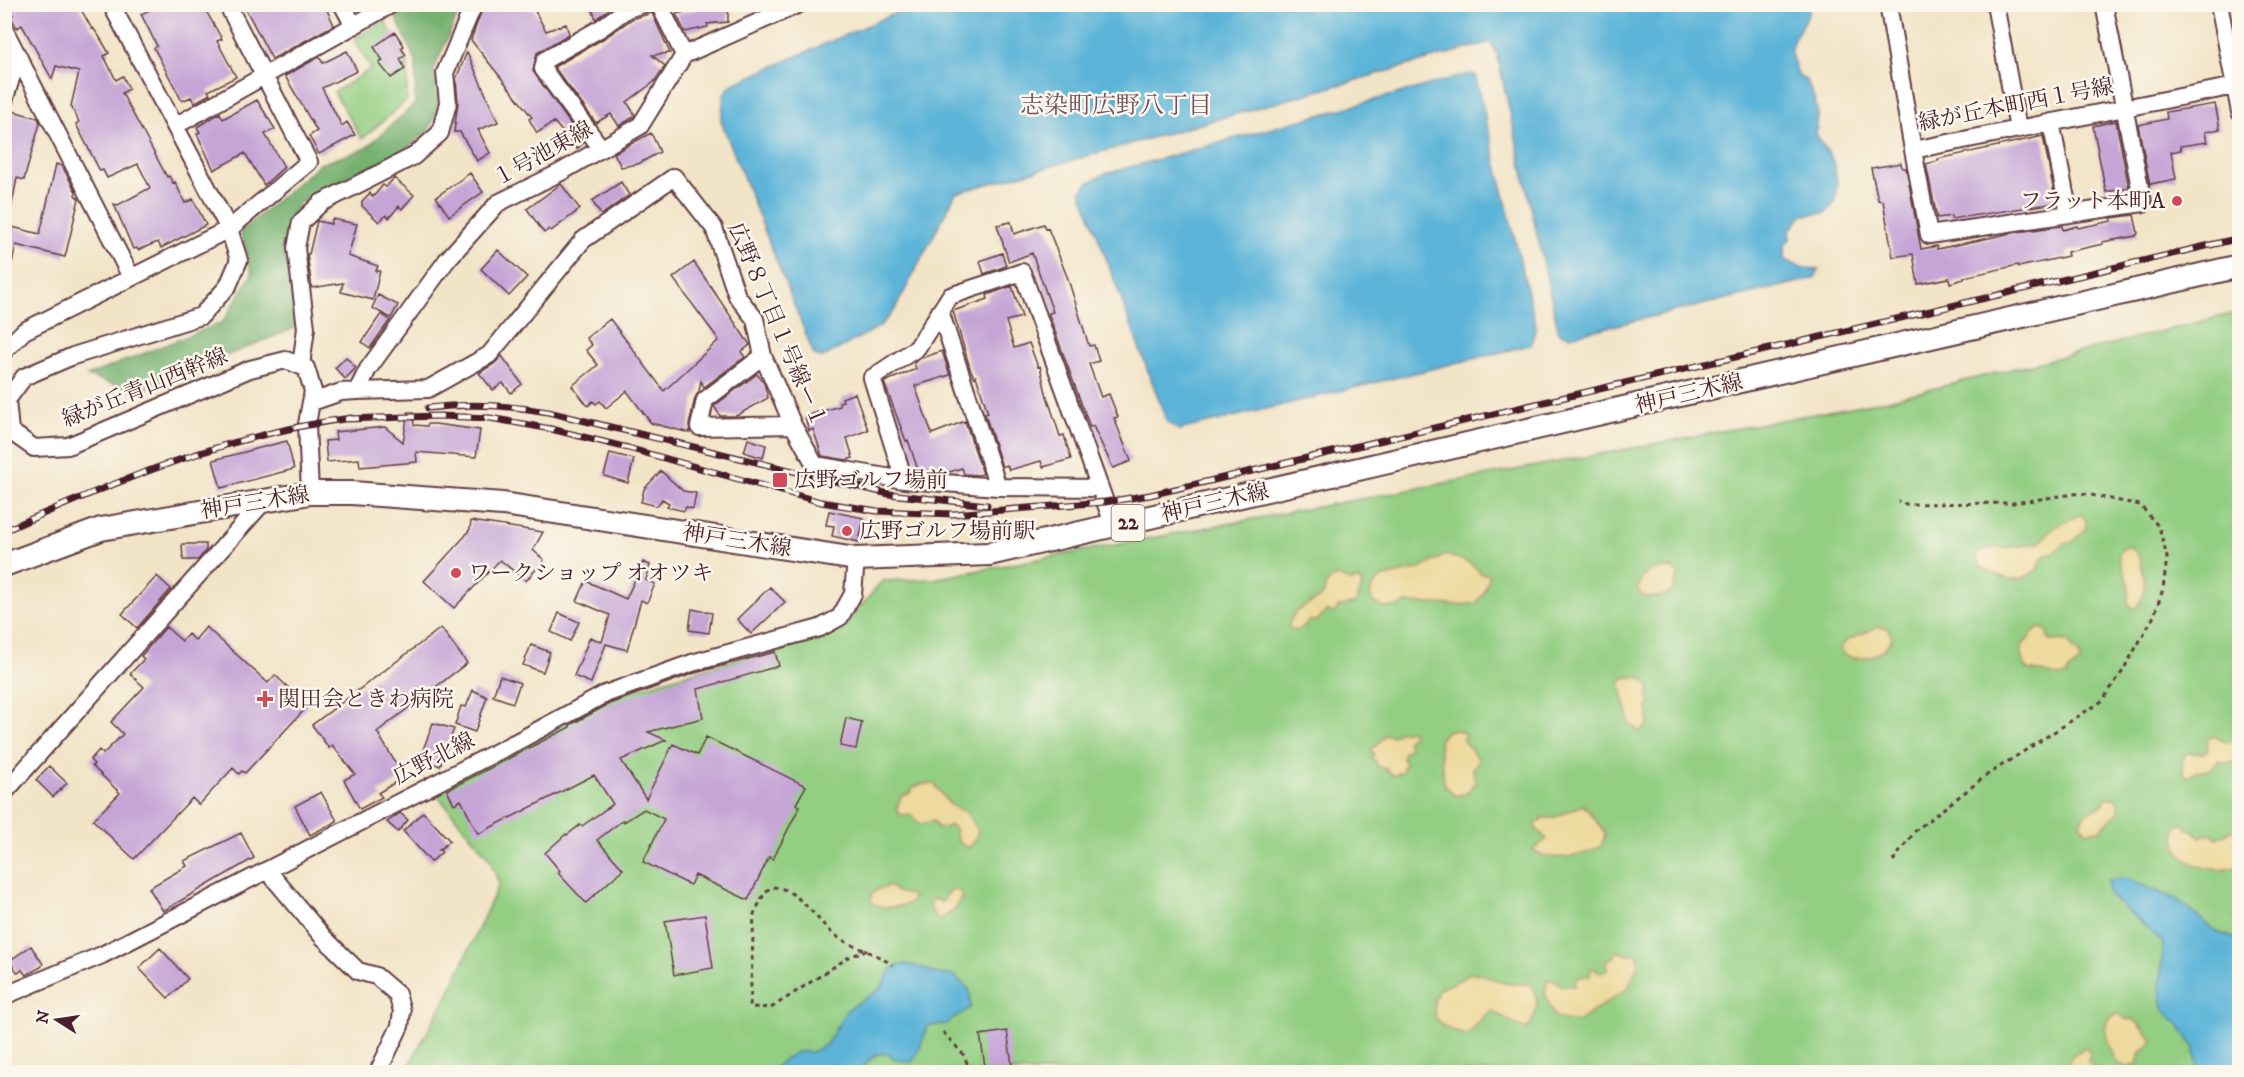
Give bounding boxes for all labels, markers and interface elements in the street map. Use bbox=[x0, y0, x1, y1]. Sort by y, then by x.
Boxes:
street label: 緑が丘本町西１号線 bbox=[1916, 73, 2116, 137]
district label: 志染町広野八丁目 bbox=[1020, 91, 1212, 121]
street label: １号池東線 bbox=[488, 116, 598, 192]
place label: フラット本町A bbox=[2019, 188, 2166, 215]
marker: フラット本町A bbox=[2170, 194, 2184, 208]
street label: 広野８丁目１号線ー１ bbox=[722, 218, 832, 432]
street label: 緑が丘青山西幹線 bbox=[58, 343, 232, 433]
street label: 神戸三木線 bbox=[1632, 368, 1746, 420]
place label: 広野ゴルフ場前 bbox=[794, 467, 948, 494]
marker: 広野ゴルフ場前 bbox=[771, 471, 789, 489]
street label: 神戸三木線 bbox=[1158, 477, 1272, 529]
street label: 神戸三木線 bbox=[199, 481, 311, 525]
road number: 22 bbox=[1112, 505, 1144, 541]
place label: 広野ゴルフ場前駅 bbox=[859, 518, 1035, 545]
street label: 神戸三木線 bbox=[681, 519, 793, 563]
marker: 広野ゴルフ場前駅 bbox=[840, 524, 854, 538]
place label: ワークショップ オオツキ bbox=[468, 560, 714, 587]
marker: ワークショップ オオツキ bbox=[449, 566, 463, 580]
place label: 関田会ときわ病院 bbox=[278, 686, 454, 713]
marker: 関田会ときわ病院 bbox=[256, 690, 274, 708]
street label: 広野北線 bbox=[389, 727, 479, 791]
north arrow bbox=[27, 990, 87, 1050]
text: N bbox=[32, 1009, 54, 1026]

